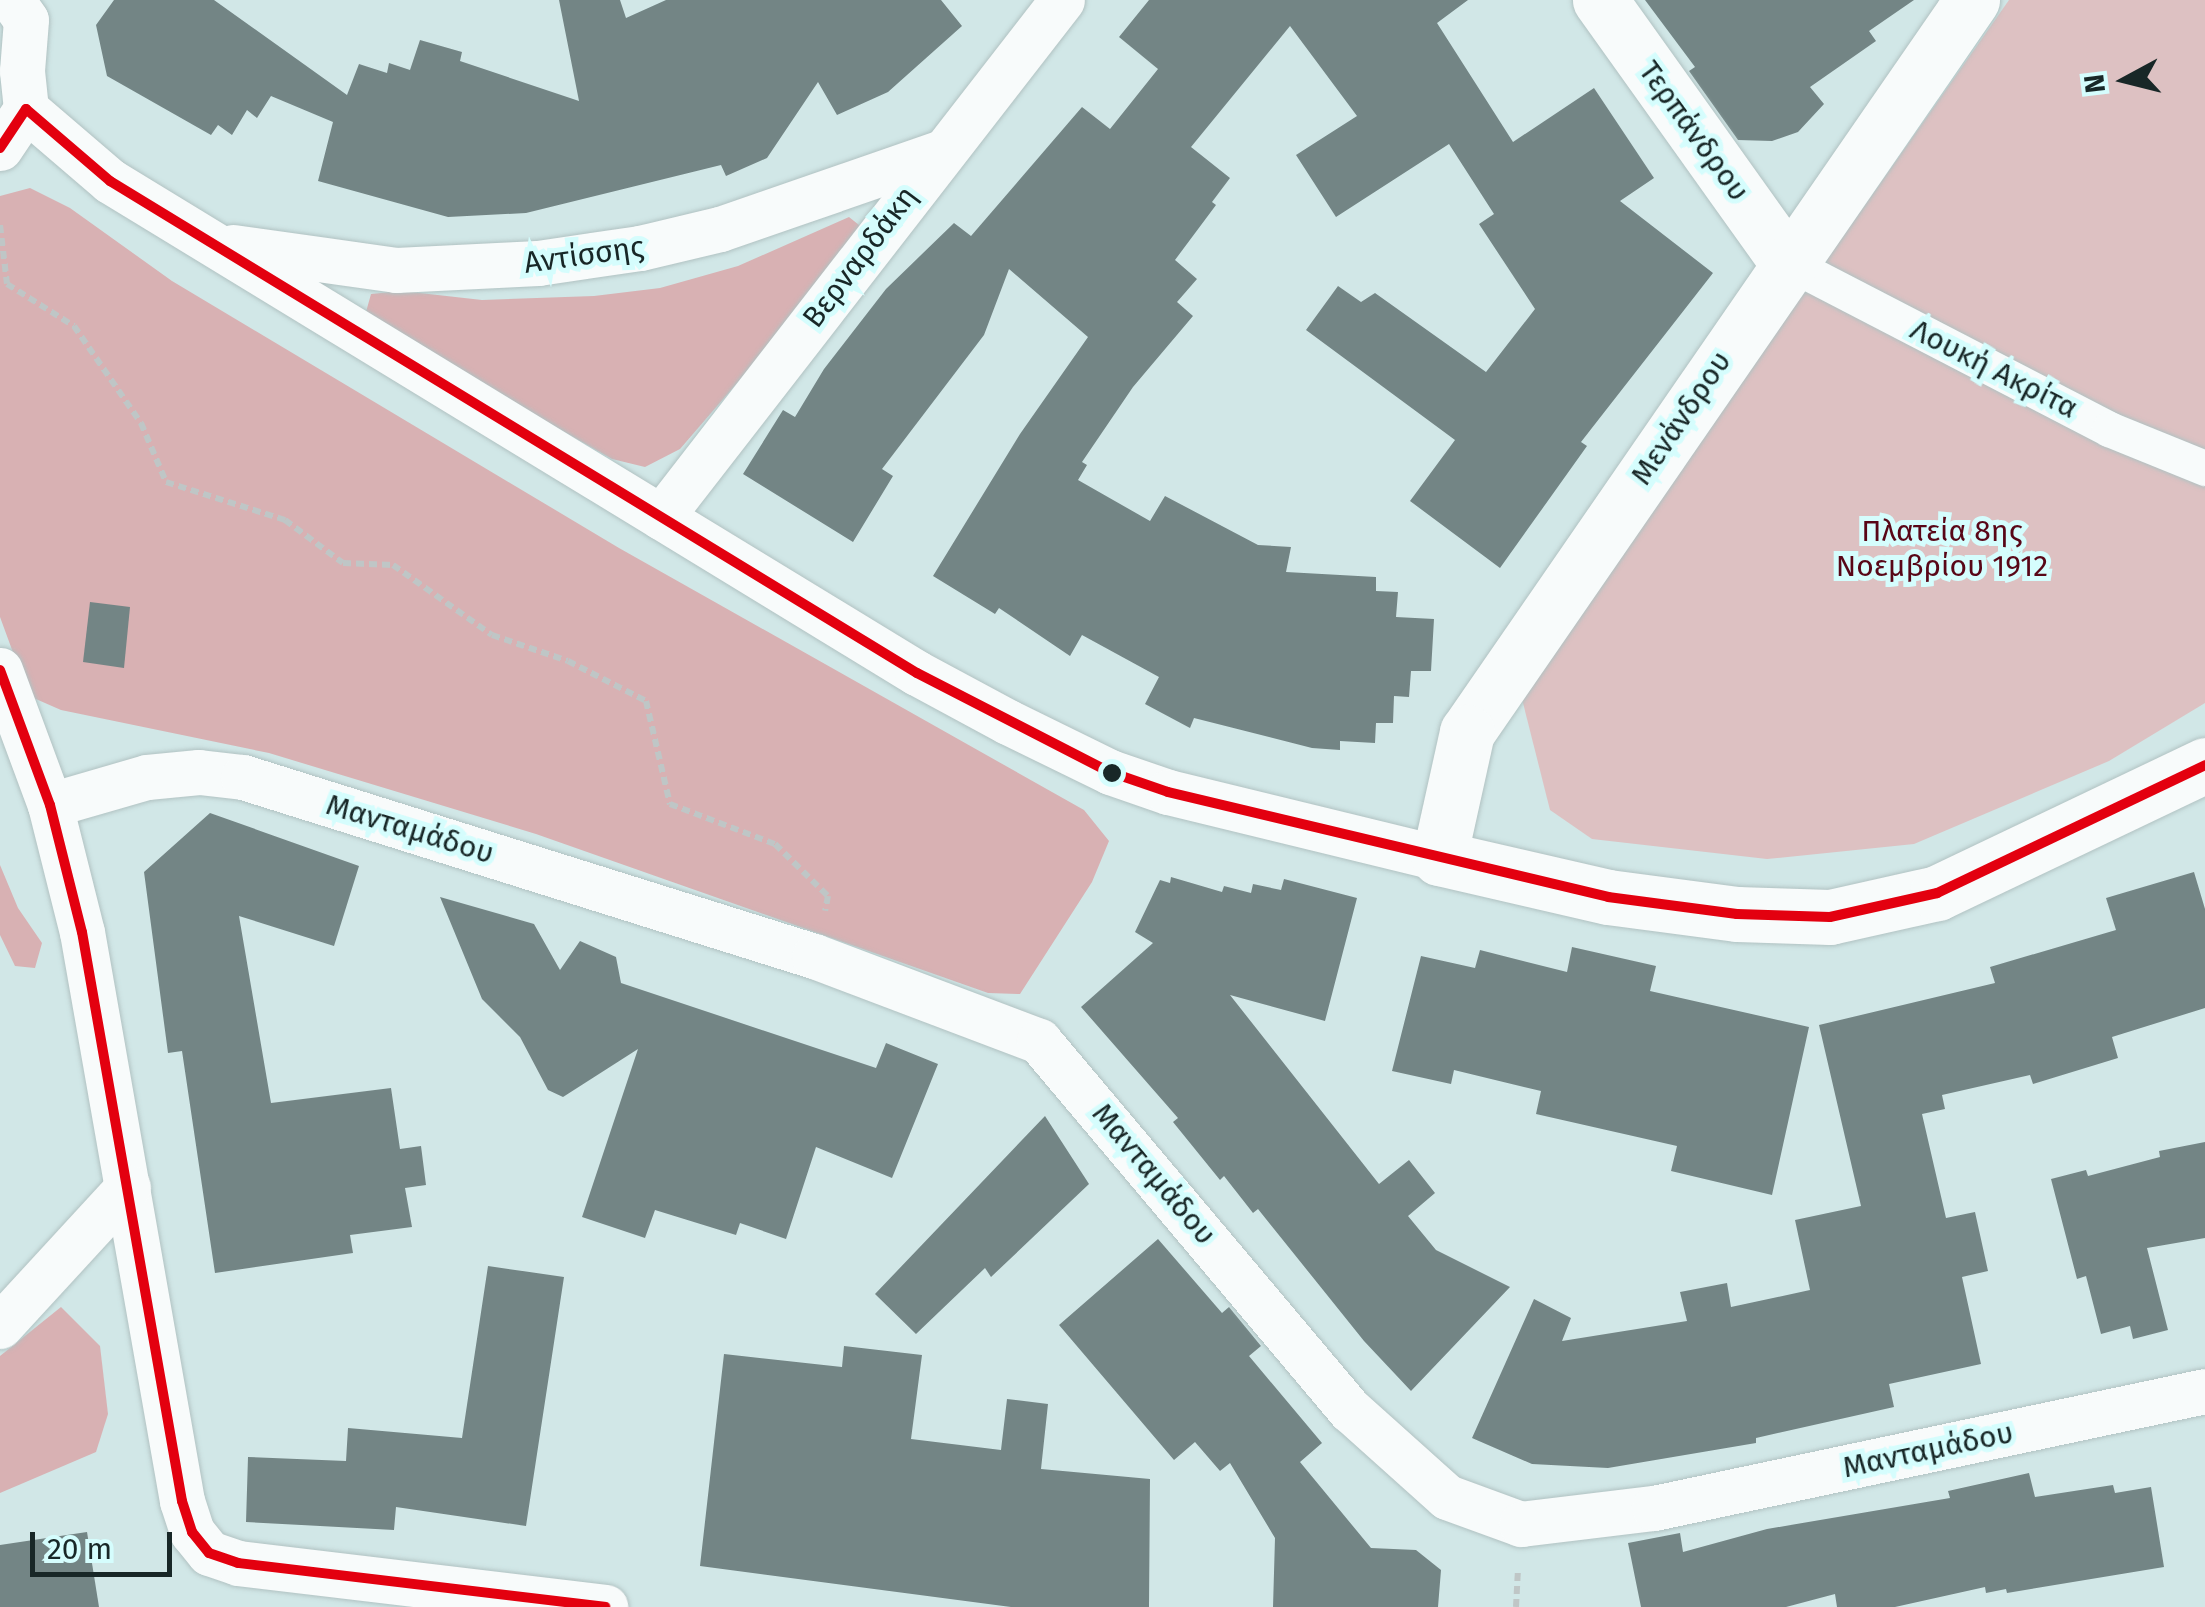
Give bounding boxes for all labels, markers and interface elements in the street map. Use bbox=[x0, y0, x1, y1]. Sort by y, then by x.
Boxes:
north arrow bbox=[2075, 30, 2175, 130]
street label: Τερπάνδρου bbox=[1631, 54, 1757, 208]
text: N bbox=[2077, 72, 2112, 95]
street label: Βερναρδάκη bbox=[795, 179, 925, 335]
street label: Αντίσσης bbox=[522, 229, 646, 281]
street label: Λουκή Ακρίτα bbox=[1904, 312, 2084, 426]
street label: Μενάνδρου bbox=[1623, 344, 1739, 492]
park label: Πλατεία 8ης Νοεμβρίου 1912 bbox=[1836, 513, 2048, 584]
unlabelled marker bbox=[1102, 763, 1122, 783]
street label: Μανταμάδου bbox=[322, 786, 498, 872]
street label: Μανταμάδου bbox=[1084, 1096, 1224, 1252]
street label: Μανταμάδου bbox=[1839, 1414, 2017, 1486]
scale bar bbox=[35, 1512, 178, 1574]
text: 20 m bbox=[47, 1531, 112, 1567]

